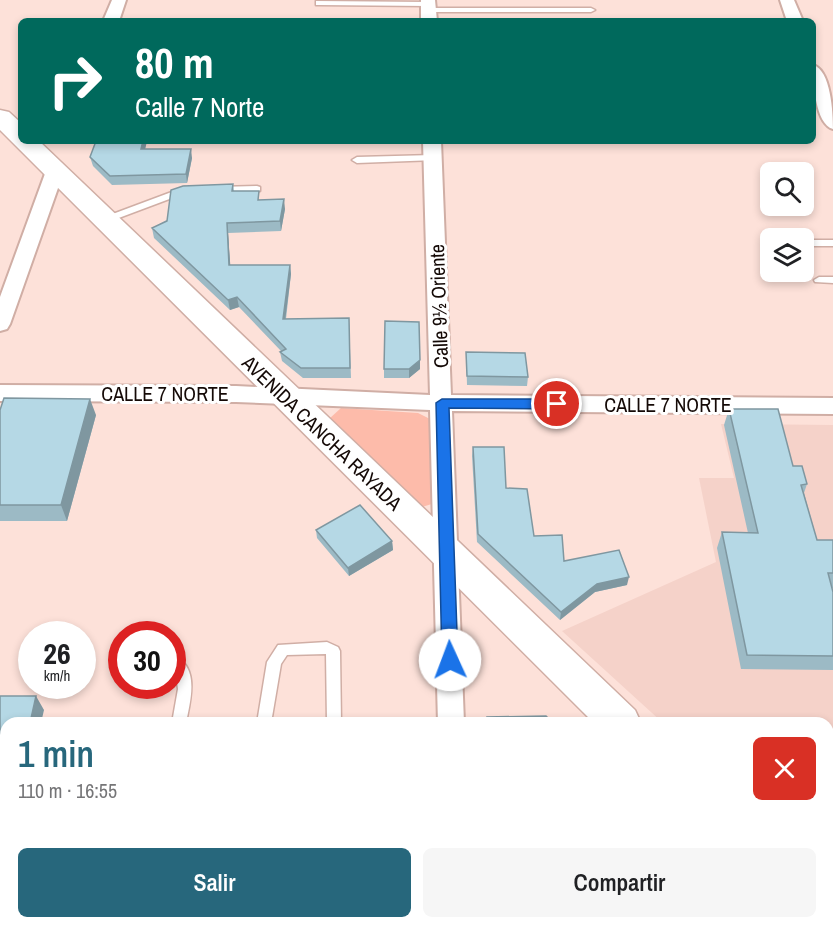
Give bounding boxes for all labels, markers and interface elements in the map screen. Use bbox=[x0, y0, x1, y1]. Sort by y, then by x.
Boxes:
text: 80 m bbox=[135, 35, 214, 91]
icon: right bbox=[36, 42, 114, 120]
text: Calle 7 Norte bbox=[135, 89, 264, 125]
map controls bbox=[760, 162, 814, 282]
button: search bbox=[760, 162, 814, 216]
button: layers bbox=[760, 228, 814, 282]
street label: Calle 9½ Oriente bbox=[423, 244, 454, 368]
street label: AVENIDA CANCHA RAYADA bbox=[236, 348, 408, 516]
pin bbox=[531, 378, 582, 429]
street label: CALLE 7 NORTE bbox=[101, 380, 229, 407]
icon: arrive bbox=[540, 387, 573, 420]
street label: CALLE 7 NORTE bbox=[604, 391, 732, 418]
speed limit sign: 30 bbox=[108, 621, 186, 699]
position arrow bbox=[418, 628, 482, 692]
text: 26 bbox=[43, 633, 71, 673]
text: km/h bbox=[44, 665, 70, 686]
text: 1 min bbox=[18, 730, 94, 778]
button: close bbox=[753, 737, 816, 800]
text: 110 m · 16:55 bbox=[18, 777, 117, 804]
button: Salir bbox=[18, 848, 411, 917]
button: Compartir bbox=[423, 848, 816, 917]

